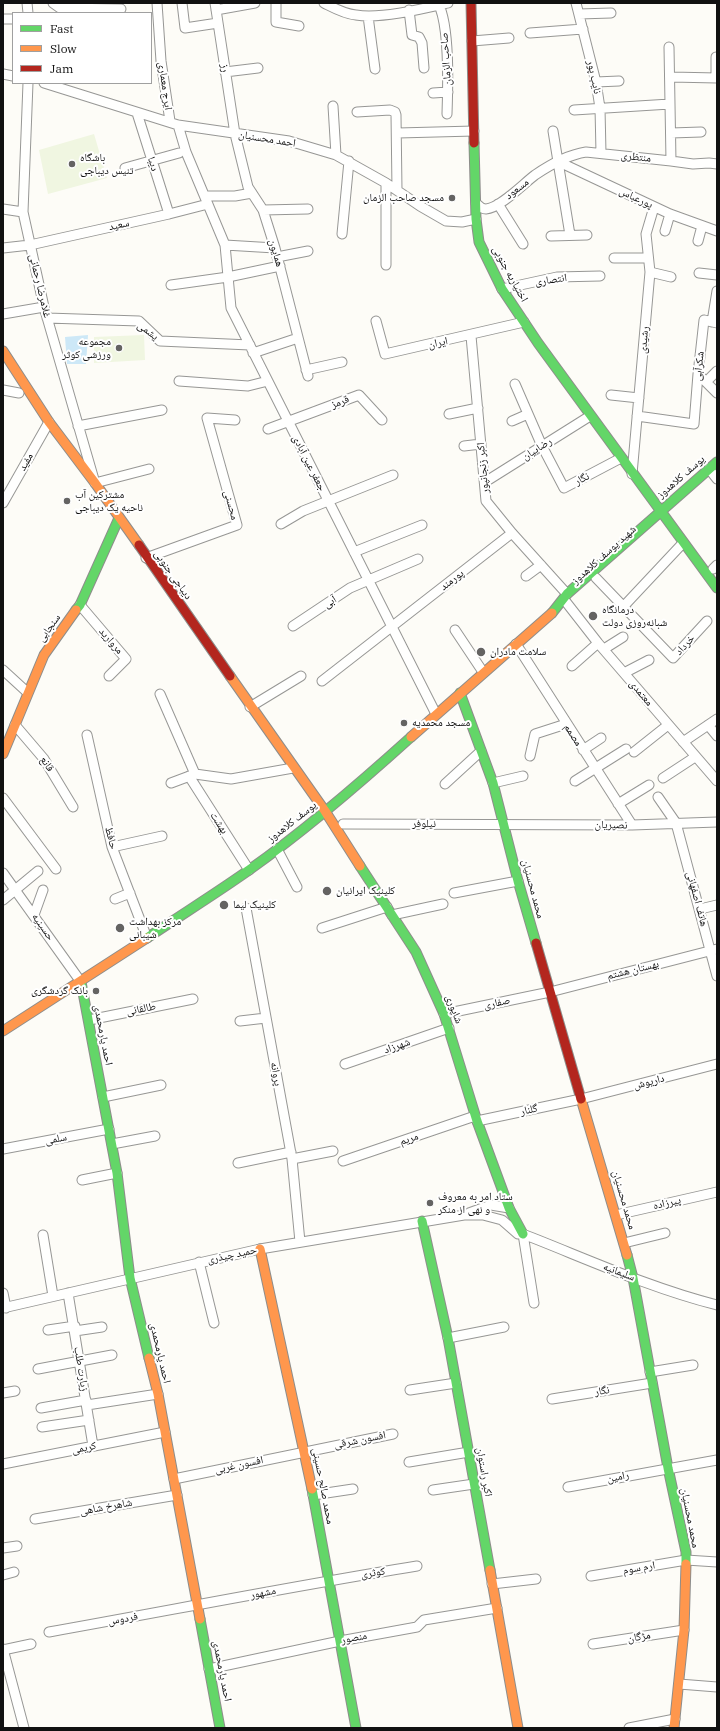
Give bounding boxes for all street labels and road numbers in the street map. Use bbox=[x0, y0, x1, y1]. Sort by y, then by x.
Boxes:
street label: صاحب الزمان bbox=[438, 32, 454, 86]
street label: نایب پور bbox=[584, 59, 604, 95]
street label: ایرج معماری bbox=[155, 61, 175, 111]
street label: رز bbox=[218, 63, 232, 73]
street label: احمد محسنیان bbox=[237, 128, 297, 150]
street label: منتظری bbox=[620, 149, 652, 165]
street label: دیبا bbox=[145, 155, 161, 173]
street label: مسعود bbox=[502, 176, 532, 202]
street label: پورعباس bbox=[617, 184, 655, 212]
street label: سعید bbox=[107, 216, 131, 234]
street label: همایون bbox=[266, 238, 286, 268]
street label: اختیاریه جنوبی bbox=[489, 244, 531, 304]
street label: غلامرضا رحمانی bbox=[26, 253, 54, 319]
street label: انتصاری bbox=[534, 271, 568, 289]
street label: یشمی bbox=[135, 319, 161, 343]
street label: رشیدی bbox=[636, 326, 652, 354]
street label: ایران bbox=[427, 334, 449, 352]
street label: شکرآبی bbox=[691, 350, 707, 382]
street label: قرمز bbox=[329, 393, 351, 411]
street label: جعفر عین آبادی bbox=[289, 433, 329, 493]
street label: رضاییان bbox=[520, 435, 554, 463]
street label: اکبر زنجانپور bbox=[474, 442, 492, 494]
street label: مفید bbox=[16, 451, 36, 473]
street label: یوسف کلاهدوز bbox=[654, 453, 708, 501]
street label: نگار bbox=[572, 470, 592, 488]
street label: محسنی bbox=[221, 489, 241, 521]
street label: شهید یوسف کلاهدوز bbox=[569, 523, 639, 587]
street label: دیباجی جنوبی bbox=[151, 548, 195, 602]
street label: پورمند bbox=[437, 567, 467, 593]
street label: آبی bbox=[321, 593, 339, 611]
street label: سنجابی bbox=[35, 612, 63, 644]
street label: مروارید bbox=[96, 625, 126, 657]
street label: خرداد bbox=[672, 632, 698, 658]
street label: معتمدی bbox=[626, 677, 656, 709]
street label: مصمم bbox=[561, 721, 585, 749]
street label: قانع bbox=[37, 754, 57, 774]
street label: یوسف کلاهدوز bbox=[265, 799, 319, 845]
street label: بهشت bbox=[207, 810, 231, 836]
street label: نیلوفر bbox=[412, 817, 436, 831]
street label: نصیریان bbox=[594, 818, 628, 832]
street label: حافظ bbox=[102, 825, 120, 851]
street label: محمد محسنیان bbox=[519, 858, 547, 920]
street label: هاتف اصفهانی bbox=[683, 870, 711, 928]
street label: حسینیه bbox=[29, 911, 57, 943]
street label: بهستان هشتم bbox=[606, 957, 660, 983]
street label: شاپوری bbox=[442, 993, 466, 1025]
street label: صفاری bbox=[483, 994, 511, 1012]
street label: طالقانی bbox=[125, 1000, 157, 1018]
street label: احمد یارمحمدی bbox=[91, 1003, 115, 1067]
street label: شهرزاد bbox=[382, 1035, 412, 1057]
street label: پروانه bbox=[267, 1061, 285, 1087]
street label: داریوش bbox=[632, 1072, 666, 1092]
street label: گلنار bbox=[519, 1102, 539, 1118]
street label: سلمی bbox=[44, 1130, 68, 1148]
street label: مریم bbox=[398, 1130, 420, 1148]
street label: محمد محسنیان bbox=[609, 1169, 639, 1231]
street label: پیرزاده bbox=[652, 1193, 682, 1213]
street label: حمید چیذری bbox=[206, 1243, 258, 1267]
street label: سلیمانیه bbox=[601, 1260, 637, 1284]
street label: احمد یارمحمدی bbox=[147, 1321, 173, 1385]
street label: زیارت طلب bbox=[71, 1346, 91, 1392]
street label: نگار bbox=[594, 1383, 610, 1399]
street label: افسون شرقی bbox=[333, 1429, 387, 1451]
street label: کریمی bbox=[71, 1439, 97, 1457]
street label: اکبر راستوان bbox=[473, 1446, 495, 1498]
street label: محمد صالح حسینی bbox=[309, 1447, 337, 1525]
street label: افسون غربی bbox=[214, 1453, 264, 1477]
street label: رامین bbox=[606, 1468, 630, 1486]
street label: محمد محسنیان bbox=[678, 1487, 702, 1549]
street label: شاهرخ شاهی bbox=[79, 1496, 133, 1518]
street label: ارم سوم bbox=[622, 1559, 656, 1577]
street label: کوثری bbox=[360, 1565, 386, 1581]
street label: مشهور bbox=[249, 1584, 277, 1602]
street label: فردوس bbox=[107, 1610, 139, 1628]
street label: منصور bbox=[340, 1629, 368, 1647]
street label: مژگان bbox=[626, 1629, 652, 1645]
street label: احمد یارمحمدی bbox=[210, 1639, 234, 1703]

